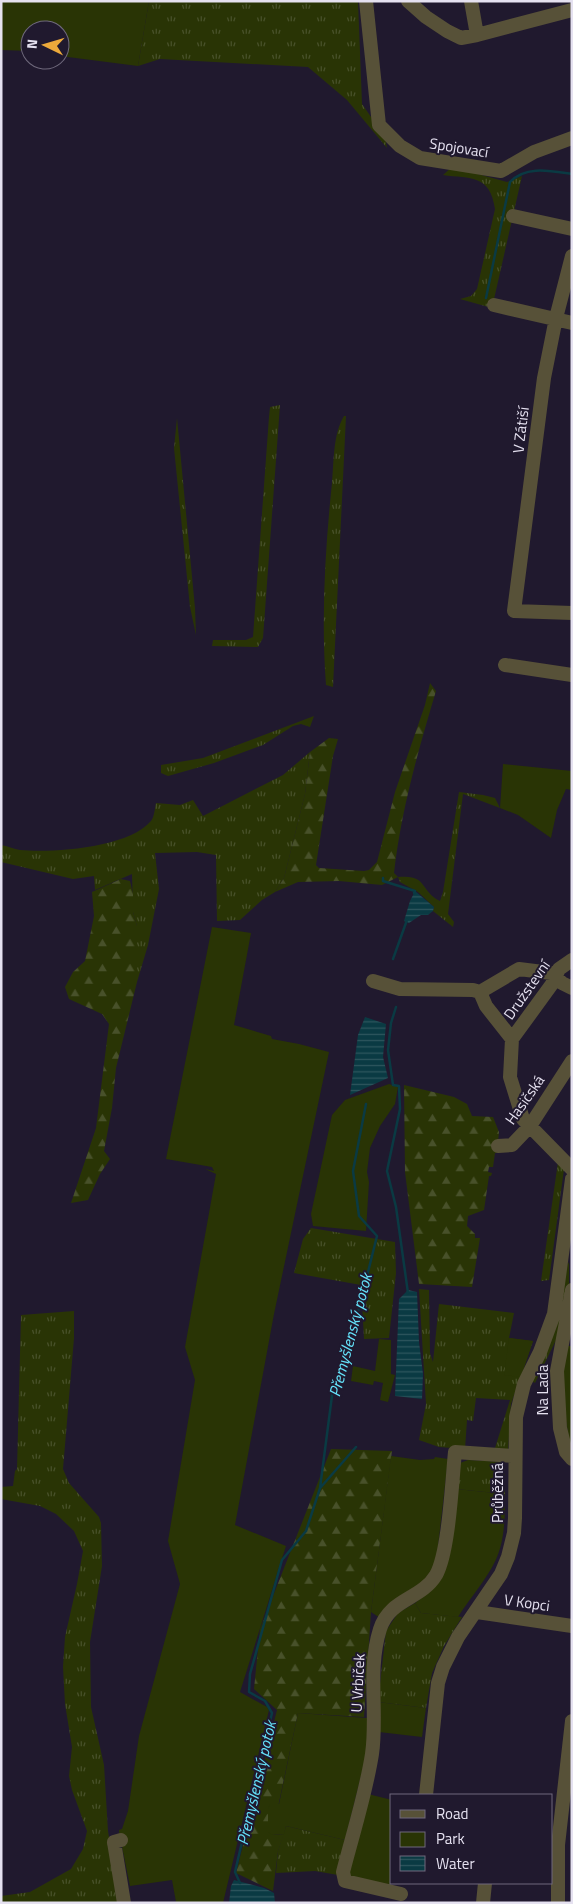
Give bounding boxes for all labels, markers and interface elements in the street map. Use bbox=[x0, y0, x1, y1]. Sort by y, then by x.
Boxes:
north arrow bbox=[20, 20, 70, 70]
text: N bbox=[21, 38, 42, 50]
street label: Spojovací bbox=[428, 131, 492, 164]
street label: V Zátiší bbox=[506, 404, 535, 454]
street label: Družstevní bbox=[498, 954, 556, 1024]
street label: Hasičská bbox=[499, 1070, 550, 1129]
water label: Přemyšlenský potok bbox=[322, 1269, 378, 1399]
street label: Na Lada bbox=[531, 1364, 554, 1416]
street label: Průběžná bbox=[486, 1463, 509, 1523]
street label: V Kopci bbox=[503, 1588, 551, 1617]
street label: U Vrbiček bbox=[344, 1653, 371, 1713]
water label: Přemyšlenský potok bbox=[230, 1717, 282, 1847]
legend bbox=[390, 1794, 553, 1884]
text: Road bbox=[436, 1802, 468, 1825]
text: Park bbox=[436, 1827, 465, 1850]
text: Water bbox=[436, 1852, 475, 1875]

